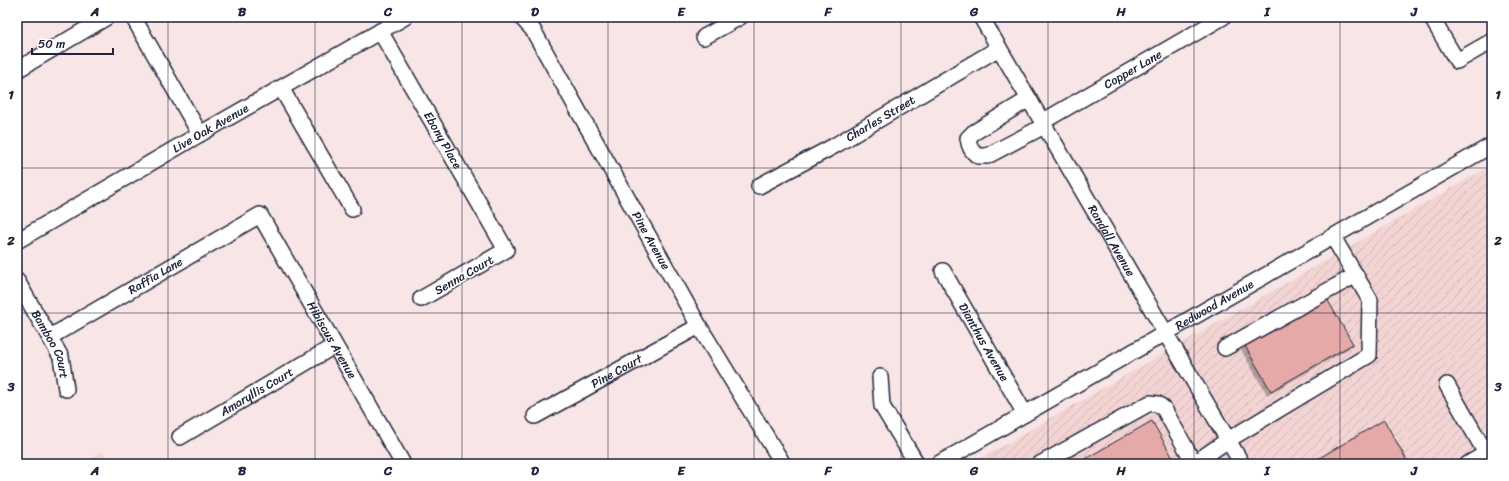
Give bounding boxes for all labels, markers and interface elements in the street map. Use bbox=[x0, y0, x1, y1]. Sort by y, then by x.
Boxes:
text: A bbox=[90, 0, 99, 23]
text: B bbox=[238, 0, 247, 23]
text: C bbox=[383, 0, 393, 23]
text: D bbox=[531, 0, 539, 23]
text: E bbox=[677, 0, 686, 23]
text: F bbox=[823, 0, 832, 23]
text: G bbox=[969, 0, 979, 23]
text: H bbox=[1115, 0, 1126, 23]
text: I bbox=[1263, 0, 1271, 23]
text: J bbox=[1410, 0, 1418, 23]
scale bar bbox=[32, 30, 113, 56]
text: 50 m bbox=[38, 33, 65, 55]
street label: Copper Lane bbox=[1099, 44, 1166, 95]
text: 1 bbox=[8, 83, 14, 106]
text: 1 bbox=[1495, 83, 1501, 106]
street label: Charles Street bbox=[841, 89, 920, 148]
street label: Live Oak Avenue bbox=[168, 97, 253, 159]
street label: Ebony Place bbox=[417, 107, 468, 173]
street label: Randall Avenue bbox=[1082, 200, 1141, 281]
street label: Pine Avenue bbox=[626, 207, 676, 274]
text: 2 bbox=[6, 229, 15, 252]
text: 2 bbox=[1493, 229, 1502, 252]
street label: Senna Court bbox=[430, 249, 498, 301]
street label: Raffia Lane bbox=[124, 251, 187, 300]
street label: Redwood Avenue bbox=[1171, 273, 1258, 336]
street label: Hibiscus Avenue bbox=[301, 297, 363, 383]
street label: Dianthus Avenue bbox=[952, 298, 1015, 386]
street label: Bamboo Court bbox=[25, 305, 75, 380]
street label: Pine Court bbox=[587, 348, 647, 394]
street label: Amaryllis Court bbox=[215, 361, 298, 423]
text: 3 bbox=[6, 375, 15, 398]
text: 3 bbox=[1493, 375, 1502, 398]
text: A bbox=[90, 459, 99, 481]
text: B bbox=[238, 459, 247, 481]
text: C bbox=[383, 459, 393, 481]
text: D bbox=[531, 459, 539, 481]
text: E bbox=[677, 459, 686, 481]
text: F bbox=[823, 459, 832, 481]
text: G bbox=[969, 459, 979, 481]
text: H bbox=[1115, 459, 1126, 481]
text: I bbox=[1263, 459, 1271, 481]
text: J bbox=[1410, 459, 1418, 481]

